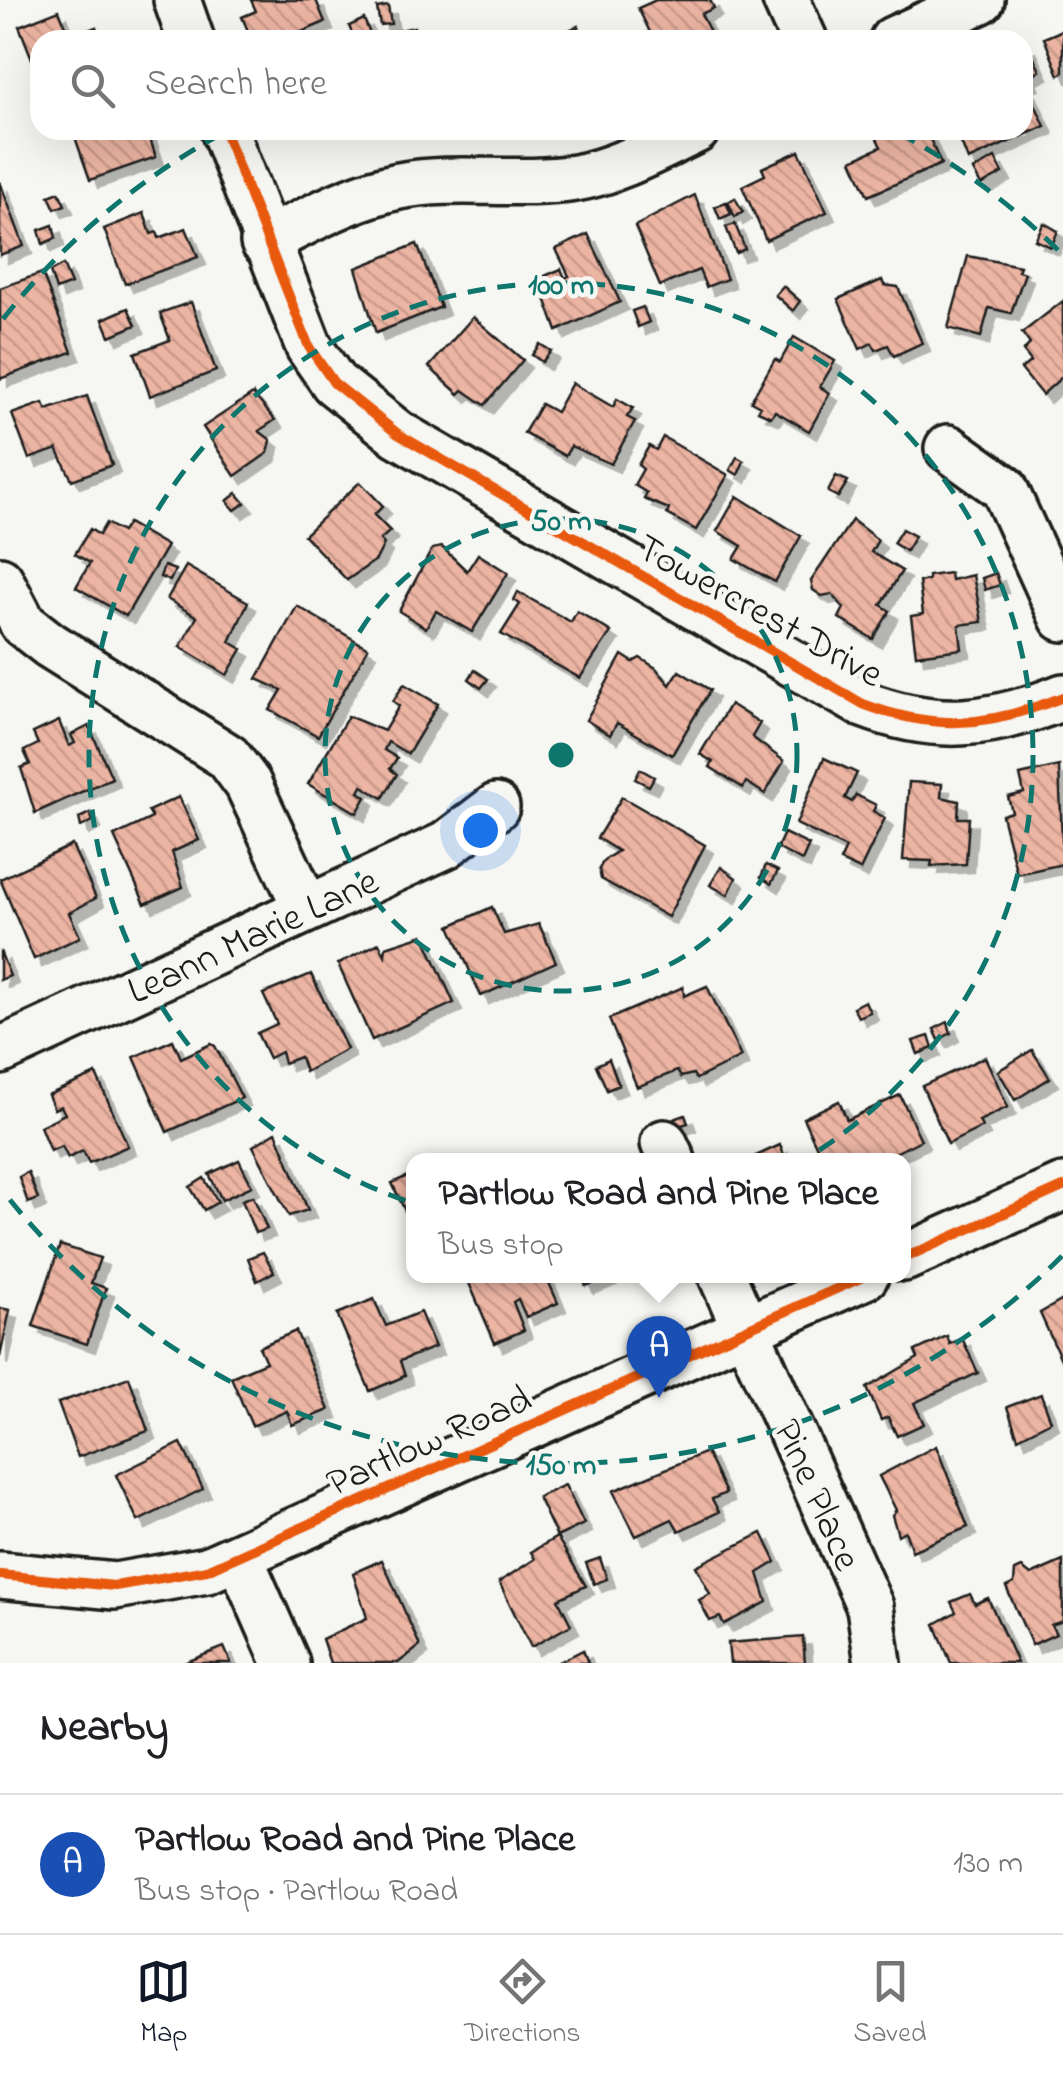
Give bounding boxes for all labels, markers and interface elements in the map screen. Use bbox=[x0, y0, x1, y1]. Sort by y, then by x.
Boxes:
search box bbox=[30, 30, 1033, 140]
text: Search here bbox=[145, 57, 327, 113]
icon: search bbox=[65, 58, 120, 113]
text: 100 m bbox=[528, 265, 594, 309]
text: 50 m bbox=[531, 501, 591, 545]
street label: Towercrest Drive bbox=[625, 521, 893, 705]
centre of rings bbox=[543, 737, 579, 773]
your location bbox=[455, 805, 506, 856]
street label: Leann Marie Lane bbox=[119, 854, 389, 1022]
popup bbox=[406, 1153, 911, 1283]
text: Partlow Road and Pine Place bbox=[439, 1167, 878, 1223]
text: Bus stop bbox=[439, 1223, 564, 1270]
pin: A bbox=[626, 1316, 692, 1398]
street label: Partlow Road bbox=[318, 1372, 542, 1515]
street label: Pine Place bbox=[755, 1411, 874, 1581]
text: 150 m bbox=[526, 1445, 596, 1489]
text: Nearby bbox=[40, 1698, 168, 1759]
text: Partlow Road and Pine Place bbox=[135, 1813, 575, 1869]
text: A bbox=[63, 1841, 82, 1888]
text: 130 m bbox=[953, 1841, 1023, 1888]
text: Bus stop · Partlow Road bbox=[135, 1869, 458, 1916]
tab: Map bbox=[136, 1954, 191, 2055]
tab: Directions bbox=[464, 1954, 581, 2055]
tab: Saved bbox=[854, 1954, 927, 2055]

